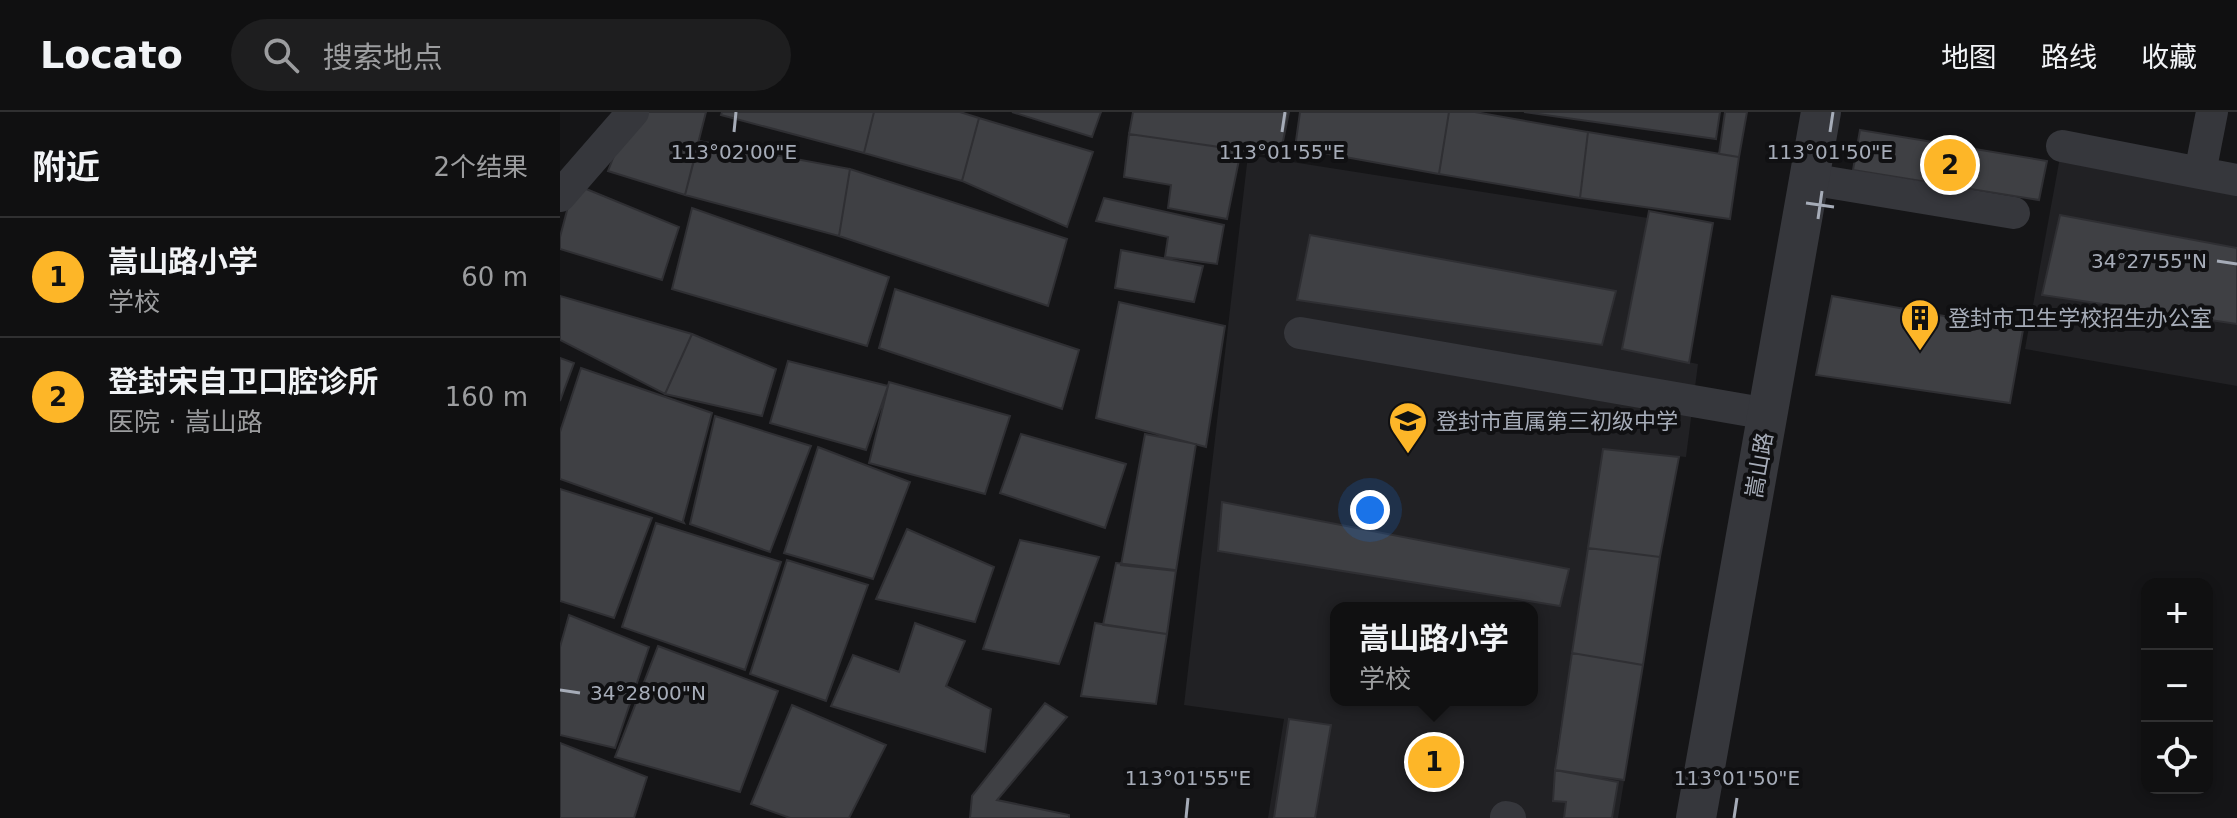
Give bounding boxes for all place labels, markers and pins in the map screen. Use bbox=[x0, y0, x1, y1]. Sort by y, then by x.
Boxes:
pin: 2 bbox=[1924, 135, 1976, 195]
building icon: 登封市卫生学校招生办公室 bbox=[1899, 297, 1941, 352]
place label: 登封市卫生学校招生办公室 bbox=[1948, 306, 2212, 331]
school or university icon: 登封市直属第三初级中学 bbox=[1387, 400, 1429, 455]
place label: 登封市直属第三初级中学 bbox=[1436, 409, 1678, 434]
pin: 1 bbox=[1408, 732, 1460, 792]

